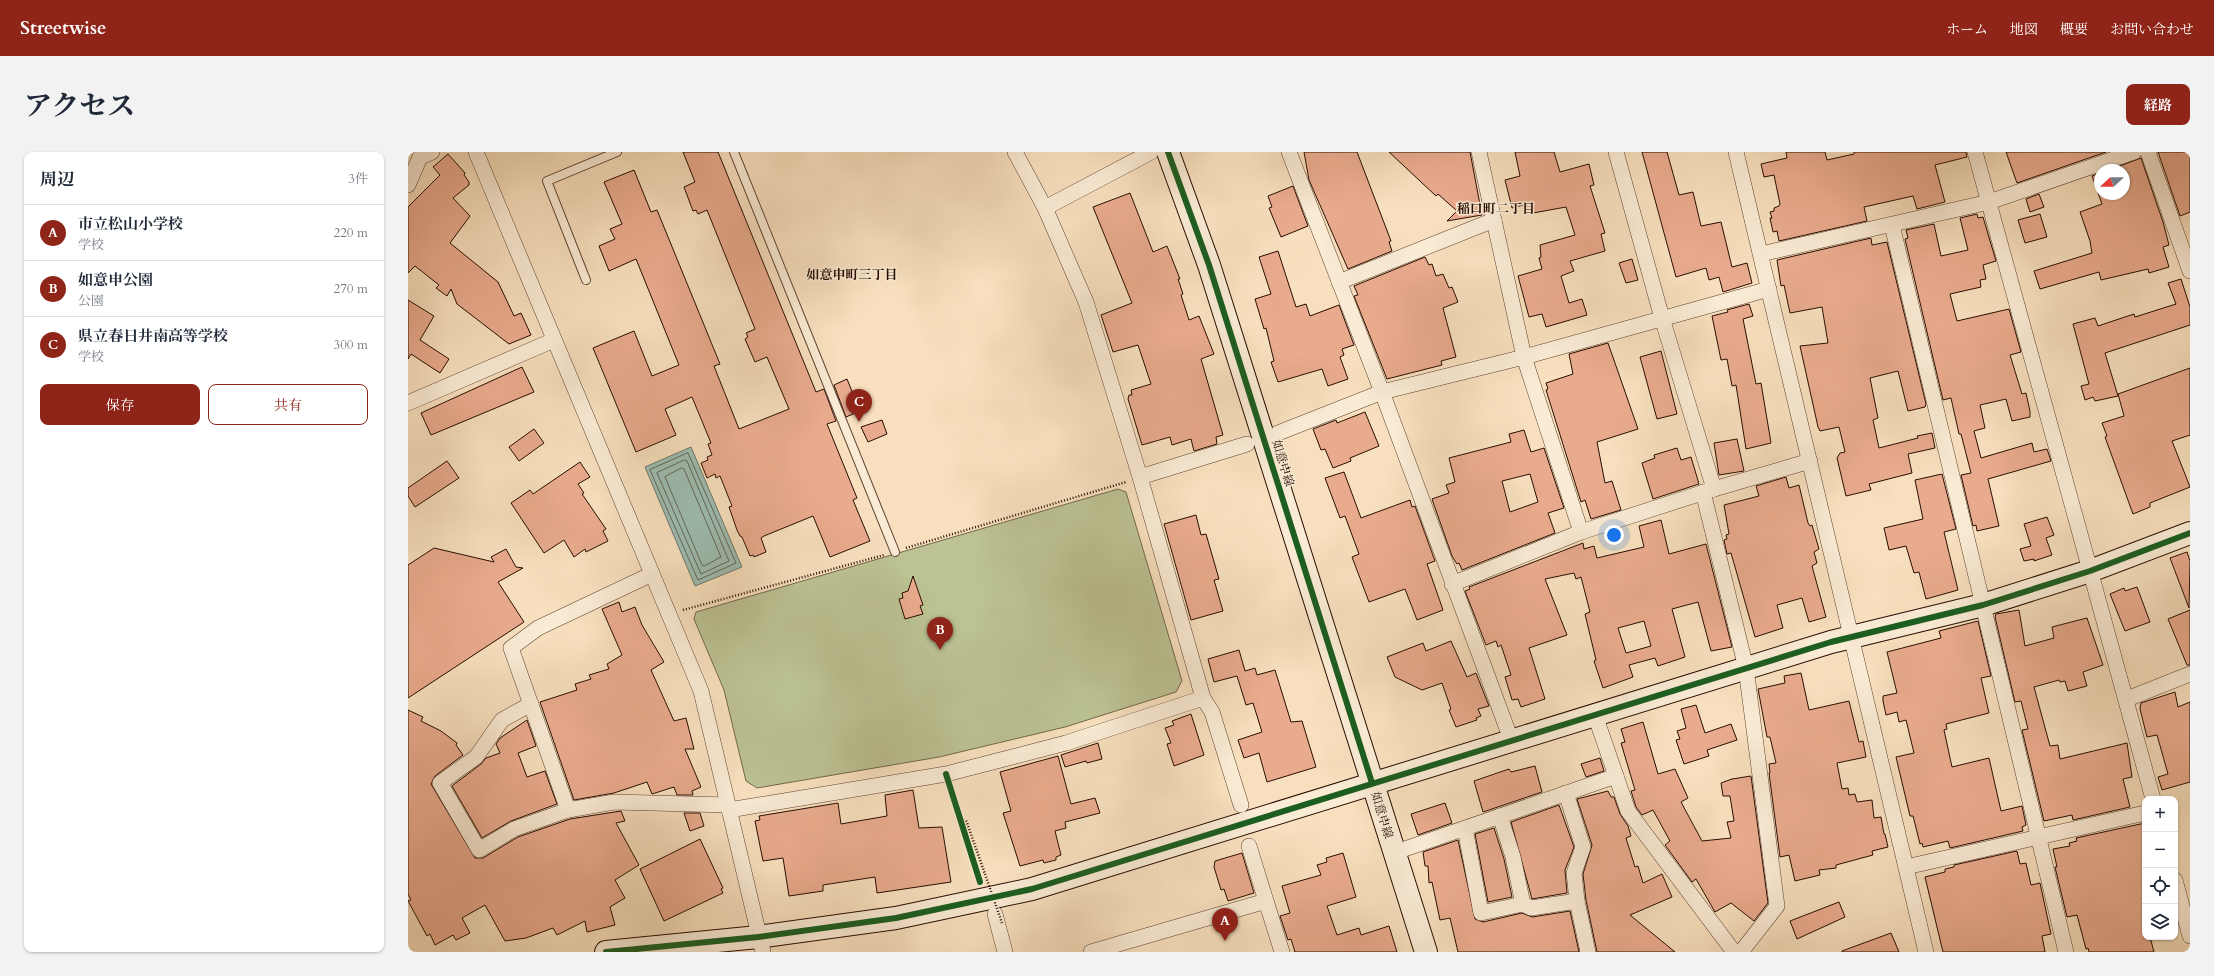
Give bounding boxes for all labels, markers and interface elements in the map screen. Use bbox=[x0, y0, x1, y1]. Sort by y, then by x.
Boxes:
text: Streetwise bbox=[20, 15, 107, 41]
text: ホーム bbox=[1946, 20, 1988, 39]
text: 地図 bbox=[2010, 20, 2038, 39]
text: 概要 bbox=[2060, 20, 2088, 39]
text: お問い合わせ bbox=[2110, 20, 2194, 39]
button: 経路 bbox=[2126, 84, 2190, 125]
text: アクセス bbox=[24, 87, 135, 125]
north arrow bbox=[2094, 164, 2130, 200]
text: 周辺 bbox=[40, 168, 74, 191]
text: 3件 bbox=[348, 170, 368, 188]
district label: 稲口町二丁目 bbox=[1457, 200, 1535, 218]
text: 市立松山小学校 bbox=[78, 214, 183, 234]
text: A bbox=[48, 224, 58, 242]
text: 220 m bbox=[334, 224, 368, 242]
text: 学校 bbox=[78, 236, 104, 254]
district label: 如意申町三丁目 bbox=[806, 266, 898, 284]
text: 如意申公園 bbox=[78, 270, 153, 290]
text: B bbox=[48, 280, 58, 298]
text: 270 m bbox=[334, 280, 368, 298]
text: 公園 bbox=[78, 292, 104, 310]
text: 県立春日井南高等学校 bbox=[78, 326, 228, 346]
text: C bbox=[48, 336, 58, 354]
text: 300 m bbox=[334, 336, 368, 354]
text: 学校 bbox=[78, 348, 104, 366]
button: 保存 bbox=[40, 384, 200, 425]
button: 共有 bbox=[208, 384, 368, 425]
pin: C bbox=[846, 389, 872, 422]
street label: 如意申線 bbox=[1268, 438, 1298, 488]
your location bbox=[1604, 525, 1624, 545]
pin: B bbox=[927, 617, 953, 650]
street label: 如意申線 bbox=[1367, 790, 1397, 840]
map controls bbox=[2142, 796, 2178, 940]
button: + bbox=[2142, 796, 2178, 832]
button: − bbox=[2142, 832, 2178, 868]
button: locate bbox=[2142, 868, 2178, 904]
button: layers bbox=[2142, 904, 2178, 940]
pin: A bbox=[1212, 908, 1238, 941]

